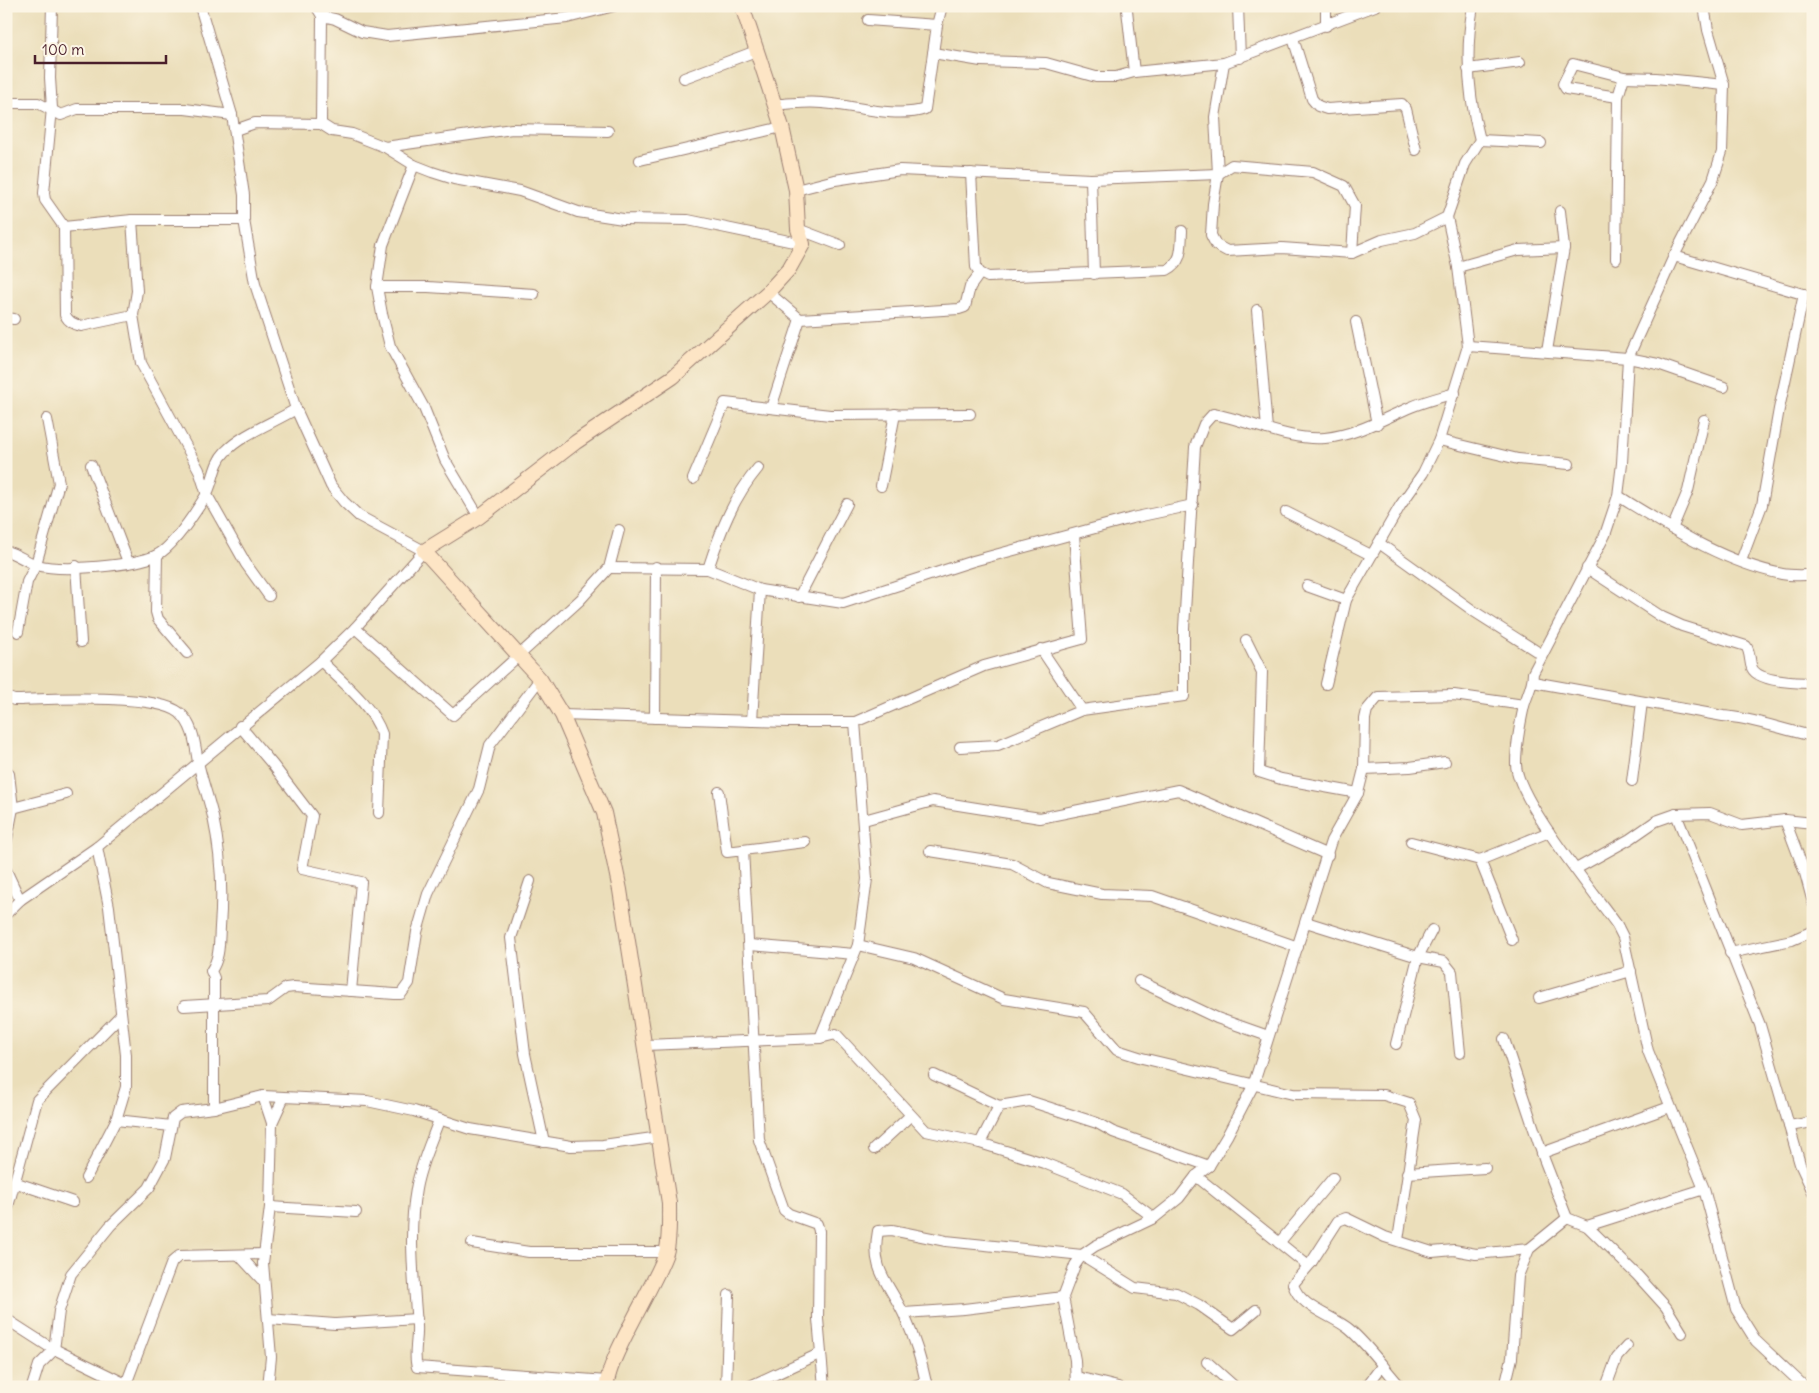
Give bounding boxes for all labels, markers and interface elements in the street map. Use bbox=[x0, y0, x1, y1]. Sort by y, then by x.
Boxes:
scale bar bbox=[35, 32, 166, 64]
text: 100 m bbox=[42, 40, 84, 59]

